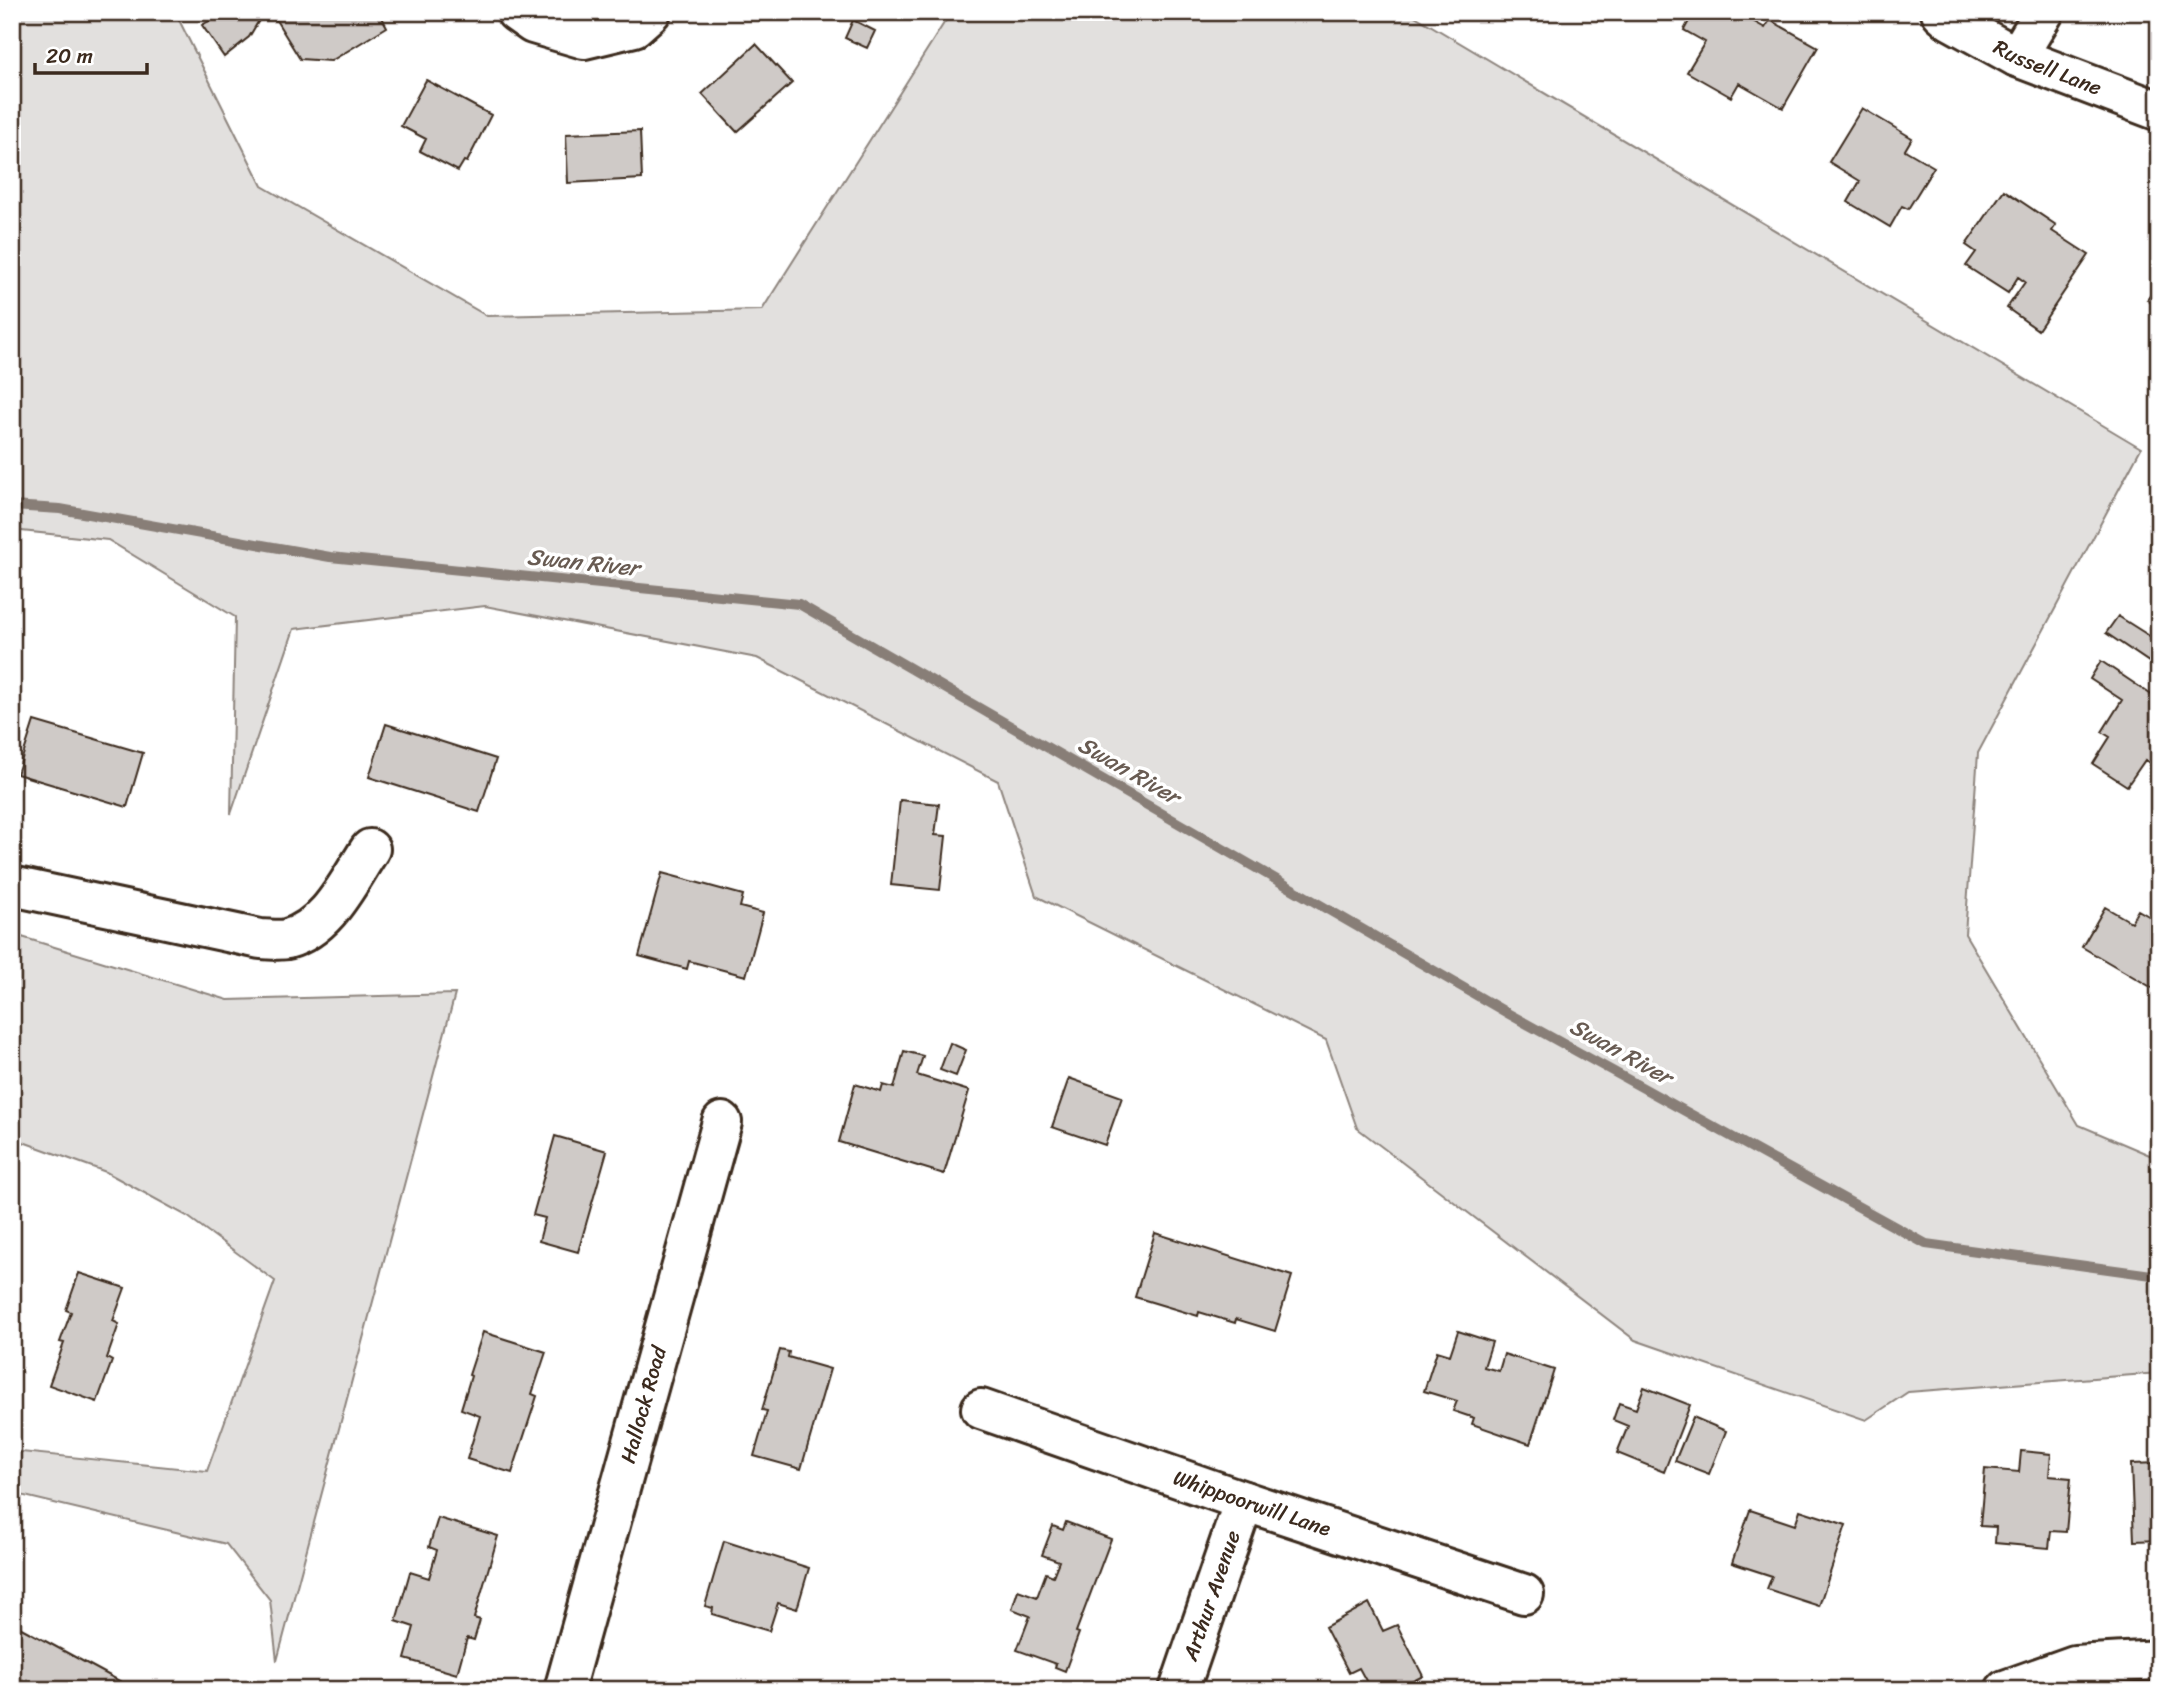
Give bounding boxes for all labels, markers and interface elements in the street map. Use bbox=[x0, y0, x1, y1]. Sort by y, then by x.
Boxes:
street label: Russell Lane bbox=[1986, 28, 2108, 107]
scale bar bbox=[35, 32, 147, 76]
text: 20 m bbox=[46, 37, 93, 75]
water label: Swan River bbox=[525, 536, 645, 589]
water label: Swan River bbox=[1070, 725, 1191, 818]
water label: Swan River bbox=[1562, 1006, 1684, 1099]
street label: Hallock Road bbox=[609, 1340, 678, 1468]
street label: Whippoorwill Lane bbox=[1168, 1459, 1336, 1548]
street label: Arthur Avenue bbox=[1171, 1525, 1252, 1667]

